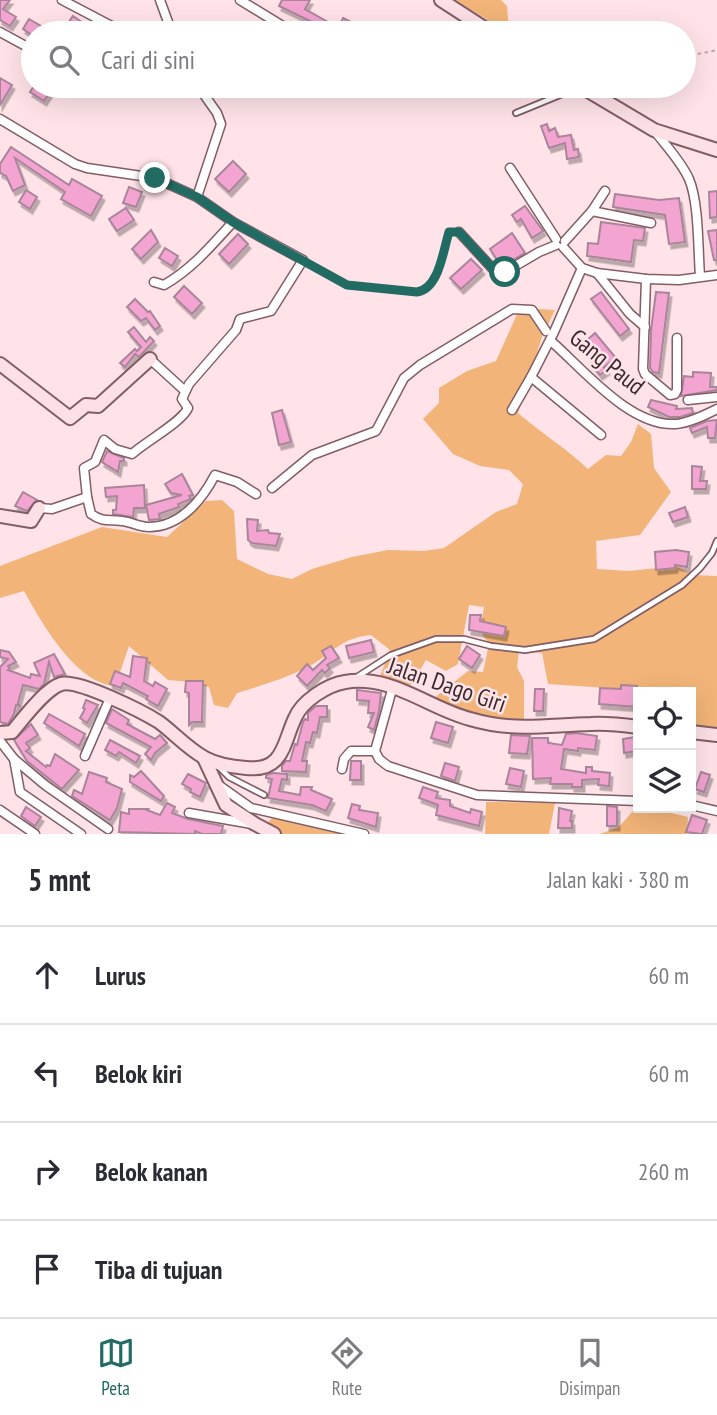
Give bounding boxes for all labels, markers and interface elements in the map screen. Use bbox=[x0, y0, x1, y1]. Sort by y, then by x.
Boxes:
search box bbox=[21, 21, 696, 98]
icon: search bbox=[45, 41, 83, 79]
text: Cari di sini bbox=[101, 43, 195, 76]
route end bbox=[139, 162, 170, 193]
route start bbox=[489, 256, 520, 287]
street label: Gang Paud bbox=[563, 322, 651, 401]
street label: Jalan Dago Giri bbox=[383, 650, 510, 719]
map controls bbox=[633, 687, 696, 813]
button: locate bbox=[633, 687, 696, 750]
button: layers bbox=[633, 750, 696, 813]
text: 5 mnt bbox=[28, 860, 91, 899]
text: Jalan kaki · 380 m bbox=[547, 865, 689, 894]
icon: ahead bbox=[28, 956, 66, 994]
text: Lurus bbox=[95, 959, 146, 992]
text: 60 m bbox=[648, 961, 689, 990]
icon: left bbox=[28, 1054, 66, 1092]
text: Belok kiri bbox=[95, 1057, 182, 1090]
text: 60 m bbox=[648, 1059, 689, 1088]
icon: right bbox=[28, 1152, 66, 1190]
text: Belok kanan bbox=[95, 1155, 208, 1188]
text: 260 m bbox=[638, 1157, 689, 1186]
icon: arrive bbox=[28, 1250, 66, 1288]
text: Tiba di tujuan bbox=[95, 1253, 223, 1286]
tab: Peta bbox=[97, 1334, 135, 1400]
tab: Rute bbox=[328, 1334, 366, 1400]
tab: Disimpan bbox=[559, 1334, 620, 1400]

